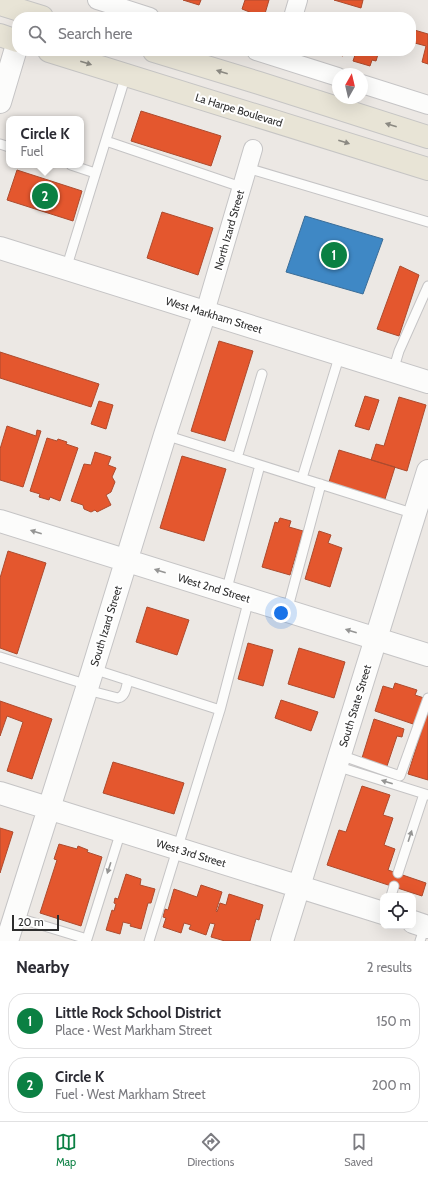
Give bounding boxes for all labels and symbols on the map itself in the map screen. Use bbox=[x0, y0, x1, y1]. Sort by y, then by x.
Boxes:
one-way arrow bbox=[81, 60, 93, 66]
one-way arrow bbox=[215, 68, 227, 74]
north arrow bbox=[332, 68, 368, 104]
street label: La Harpe Boulevard bbox=[194, 90, 284, 130]
one-way arrow bbox=[385, 122, 397, 128]
one-way arrow bbox=[338, 139, 350, 145]
pin: 2 bbox=[32, 181, 58, 211]
street label: North Izard Street bbox=[211, 188, 247, 272]
pin: 1 bbox=[321, 240, 347, 270]
street label: West Markham Street bbox=[164, 294, 264, 336]
one-way arrow bbox=[29, 529, 41, 535]
one-way arrow bbox=[154, 568, 166, 574]
street label: West 2nd Street bbox=[176, 570, 252, 606]
street label: South Izard Street bbox=[87, 584, 125, 668]
your location bbox=[271, 603, 291, 623]
one-way arrow bbox=[344, 628, 356, 634]
street label: South State Street bbox=[336, 663, 374, 749]
one-way arrow bbox=[381, 779, 393, 785]
one-way arrow bbox=[408, 830, 414, 842]
street label: West 3rd Street bbox=[154, 836, 228, 870]
one-way arrow bbox=[106, 863, 112, 875]
scale bar bbox=[12, 913, 59, 932]

